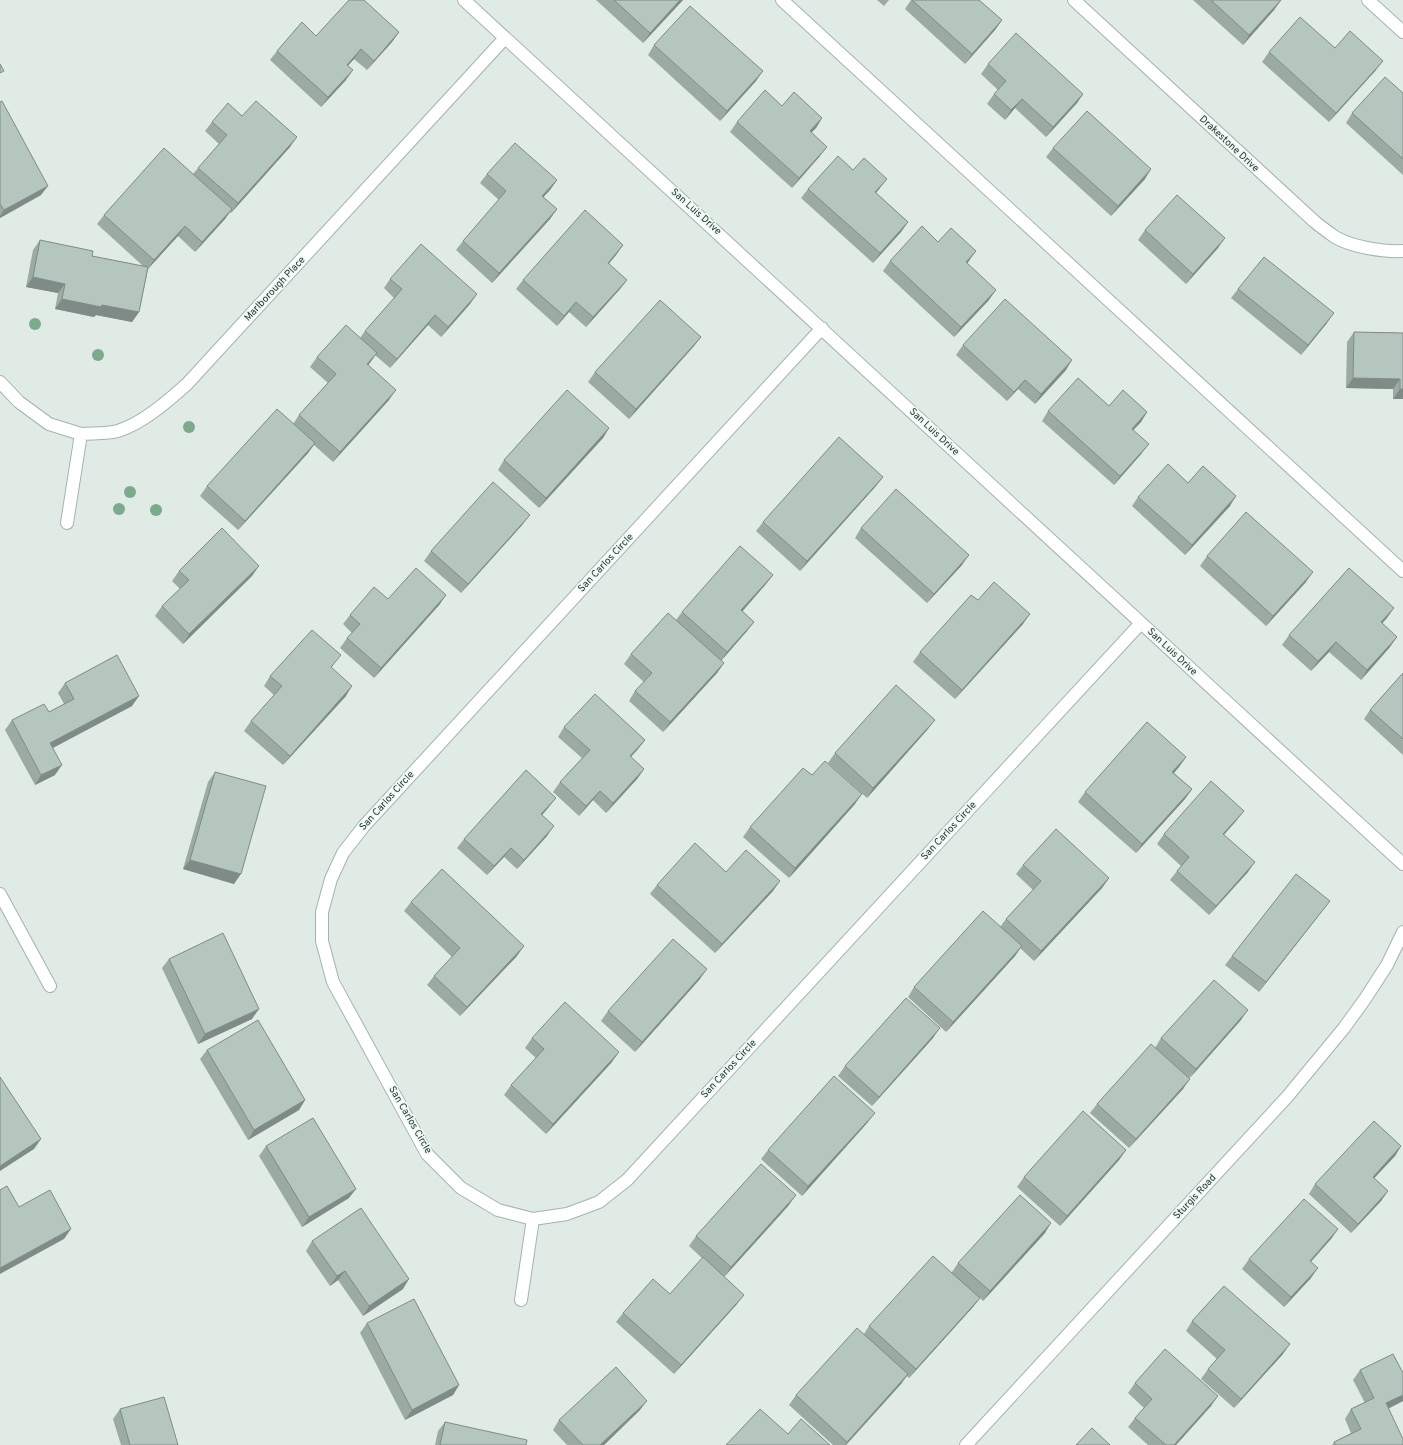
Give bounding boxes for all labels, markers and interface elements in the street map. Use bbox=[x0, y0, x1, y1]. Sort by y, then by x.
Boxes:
street label: Drakestone Drive bbox=[1196, 113, 1262, 175]
street label: San Luis Drive bbox=[668, 186, 724, 238]
street label: Marlborough Place bbox=[242, 254, 308, 324]
street label: San Luis Drive bbox=[906, 405, 962, 459]
street label: San Carlos Circle bbox=[575, 531, 637, 595]
street label: San Luis Drive bbox=[1144, 625, 1200, 679]
street label: San Carlos Circle bbox=[357, 768, 417, 834]
street label: San Carlos Circle bbox=[918, 799, 980, 863]
street label: San Carlos Circle bbox=[698, 1037, 760, 1101]
street label: San Carlos Circle bbox=[385, 1084, 435, 1156]
street label: Sturgis Road bbox=[1171, 1172, 1219, 1222]

